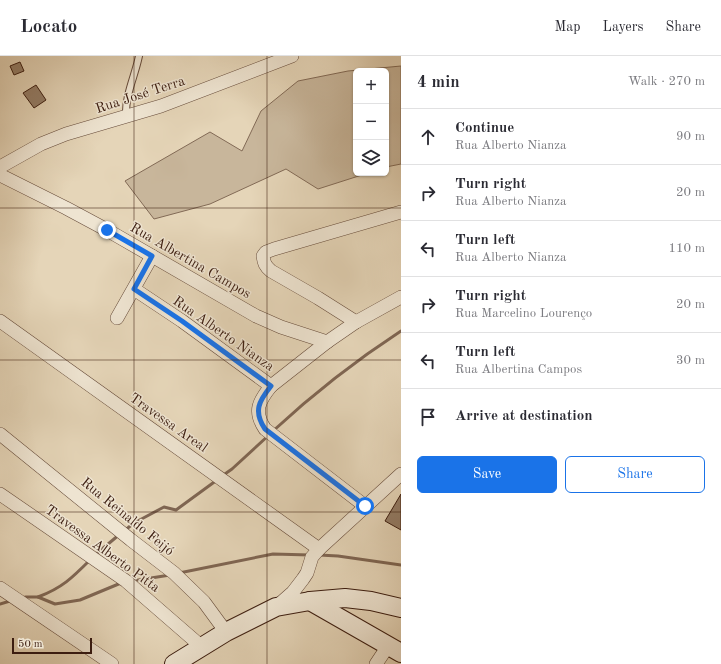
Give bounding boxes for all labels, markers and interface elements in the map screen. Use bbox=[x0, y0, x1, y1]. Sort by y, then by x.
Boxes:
text: Locato bbox=[20, 18, 77, 37]
text: Map bbox=[555, 20, 581, 34]
text: Layers bbox=[603, 20, 644, 34]
text: Share bbox=[666, 20, 701, 34]
map controls bbox=[353, 68, 389, 176]
button: + bbox=[353, 68, 389, 104]
street label: Rua José Terra bbox=[94, 74, 187, 116]
text: 4 min bbox=[417, 74, 460, 91]
text: Walk · 270 m bbox=[628, 75, 705, 88]
button: − bbox=[353, 104, 389, 140]
text: Continue bbox=[455, 121, 514, 136]
icon: ahead bbox=[417, 126, 439, 148]
text: 90 m bbox=[676, 130, 705, 143]
text: Rua Alberto Nianza bbox=[455, 139, 566, 152]
button: layers bbox=[353, 140, 389, 176]
text: Turn right bbox=[455, 177, 526, 192]
icon: right bbox=[417, 182, 439, 204]
text: 20 m bbox=[676, 186, 705, 199]
text: Rua Alberto Nianza bbox=[455, 195, 566, 208]
route end bbox=[98, 221, 116, 239]
street label: Rua Albertina Campos bbox=[128, 221, 253, 301]
text: Turn left bbox=[455, 233, 515, 248]
icon: left bbox=[417, 238, 439, 260]
text: 110 m bbox=[668, 242, 705, 255]
text: Rua Alberto Nianza bbox=[455, 251, 566, 264]
text: Turn right bbox=[455, 289, 526, 304]
street label: Rua Alberto Nianza bbox=[170, 294, 277, 374]
icon: right bbox=[417, 294, 439, 316]
text: 20 m bbox=[676, 298, 705, 311]
text: Rua Marcelino Lourenço bbox=[455, 307, 592, 320]
text: Turn left bbox=[455, 345, 515, 360]
icon: left bbox=[417, 350, 439, 372]
text: 30 m bbox=[676, 354, 705, 367]
text: Rua Albertina Campos bbox=[455, 363, 582, 376]
street label: Travessa Areal bbox=[127, 391, 210, 455]
icon: arrive bbox=[417, 406, 439, 428]
text: Arrive at destination bbox=[455, 409, 593, 424]
button: Save bbox=[417, 456, 557, 493]
button: Share bbox=[565, 456, 705, 493]
street label: Rua Reinaldo Feijó bbox=[78, 475, 177, 558]
route start bbox=[356, 497, 374, 515]
street label: Travessa Alberto Pitta bbox=[42, 503, 162, 595]
scale bar bbox=[12, 636, 92, 655]
text: 50 m bbox=[18, 639, 43, 650]

